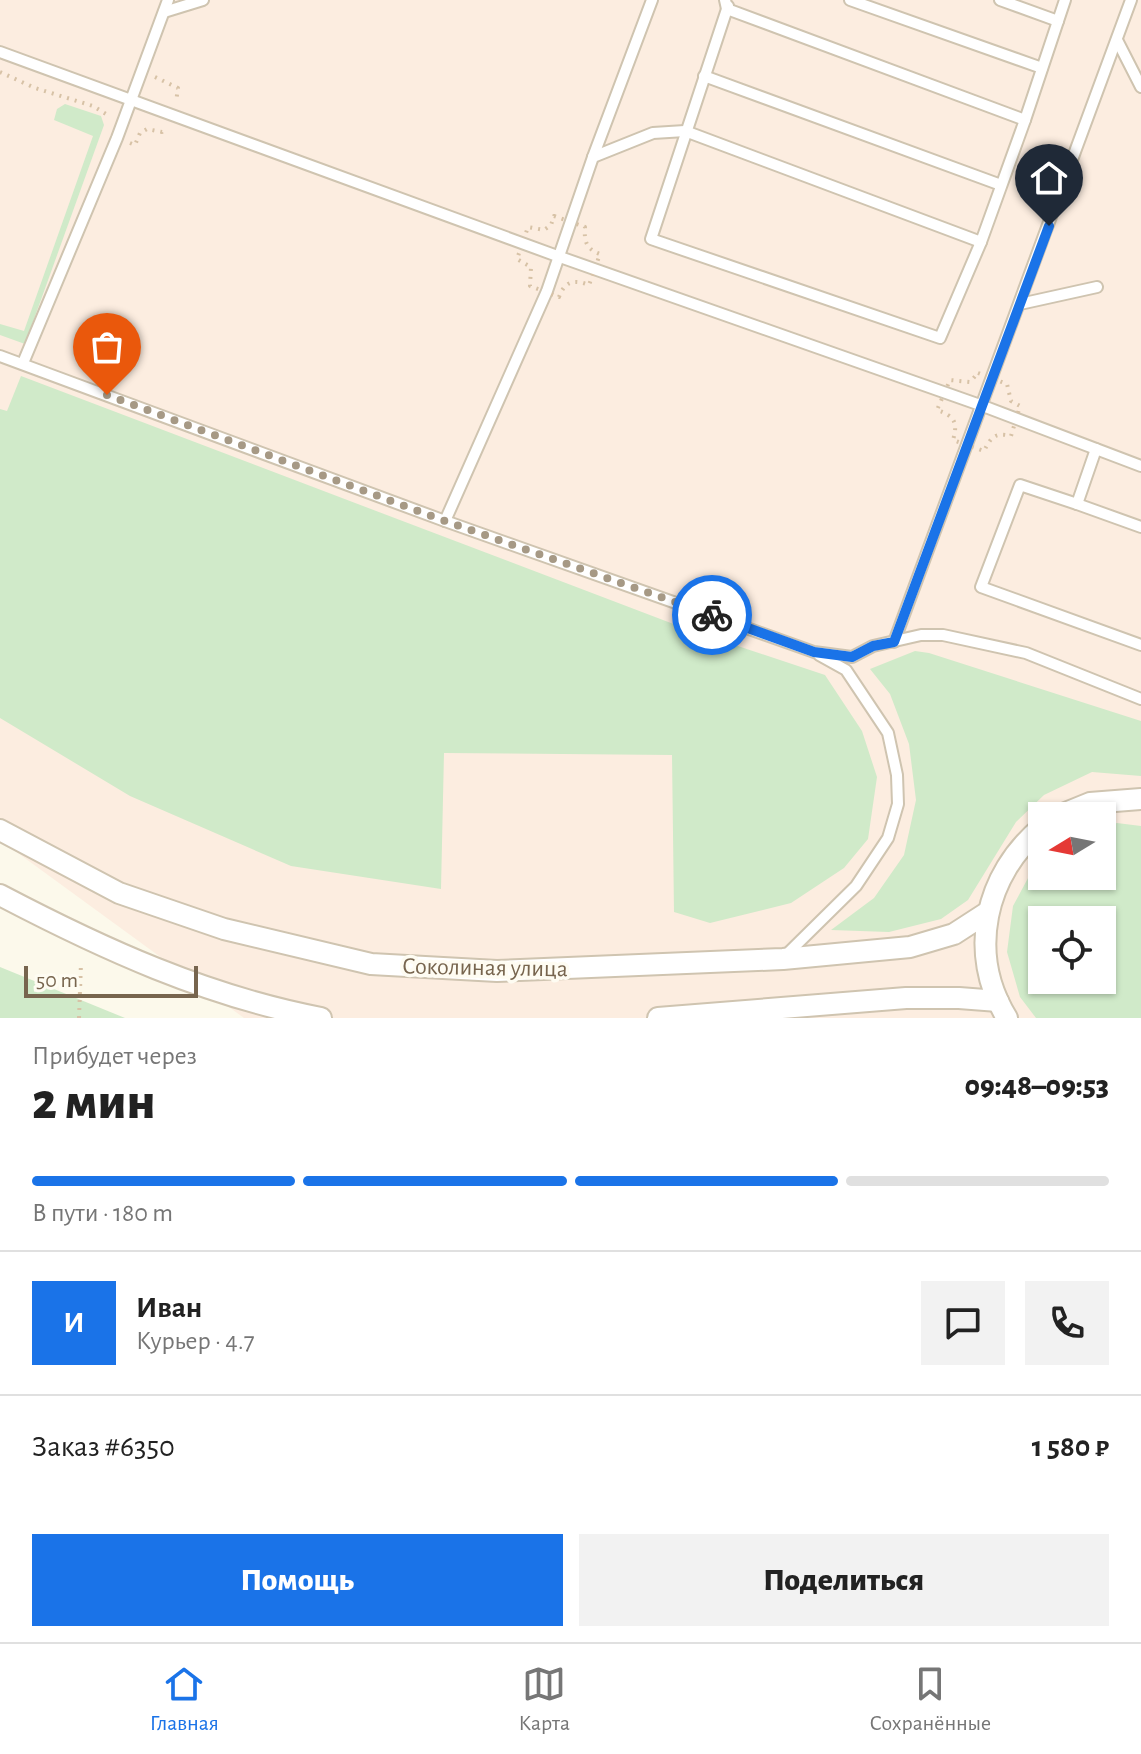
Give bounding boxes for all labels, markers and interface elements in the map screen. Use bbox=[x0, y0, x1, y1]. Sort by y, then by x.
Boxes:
pin bbox=[1015, 144, 1083, 226]
icon: home bbox=[1027, 156, 1071, 200]
pin bbox=[73, 313, 141, 395]
icon: bag bbox=[85, 325, 129, 369]
courier bbox=[672, 575, 752, 655]
icon: bike bbox=[690, 593, 734, 637]
north arrow bbox=[1028, 802, 1116, 890]
map controls bbox=[1028, 802, 1116, 994]
button: locate bbox=[1028, 906, 1116, 994]
street label: Соколиная улица bbox=[402, 955, 568, 981]
scale bar bbox=[24, 962, 198, 998]
text: 50 m bbox=[36, 969, 78, 991]
text: Прибудет через bbox=[32, 1043, 197, 1069]
text: 09:48–09:53 bbox=[964, 1071, 1109, 1101]
text: 2 мин bbox=[32, 1076, 156, 1128]
text: В пути · 180 m bbox=[32, 1200, 173, 1226]
button: chat bbox=[921, 1281, 1005, 1365]
button: phone bbox=[1025, 1281, 1109, 1365]
text: Иван bbox=[136, 1293, 202, 1323]
text: И bbox=[63, 1308, 85, 1338]
text: Курьер · 4.7 bbox=[136, 1328, 255, 1354]
text: Заказ #6350 bbox=[32, 1432, 175, 1462]
text: 1 580 ₽ bbox=[1032, 1432, 1109, 1462]
button: Помощь bbox=[32, 1534, 563, 1626]
button: Поделиться bbox=[579, 1534, 1109, 1626]
tab: Главная bbox=[150, 1662, 219, 1736]
tab: Карта bbox=[518, 1662, 570, 1736]
tab: Сохранённые bbox=[870, 1662, 991, 1736]

